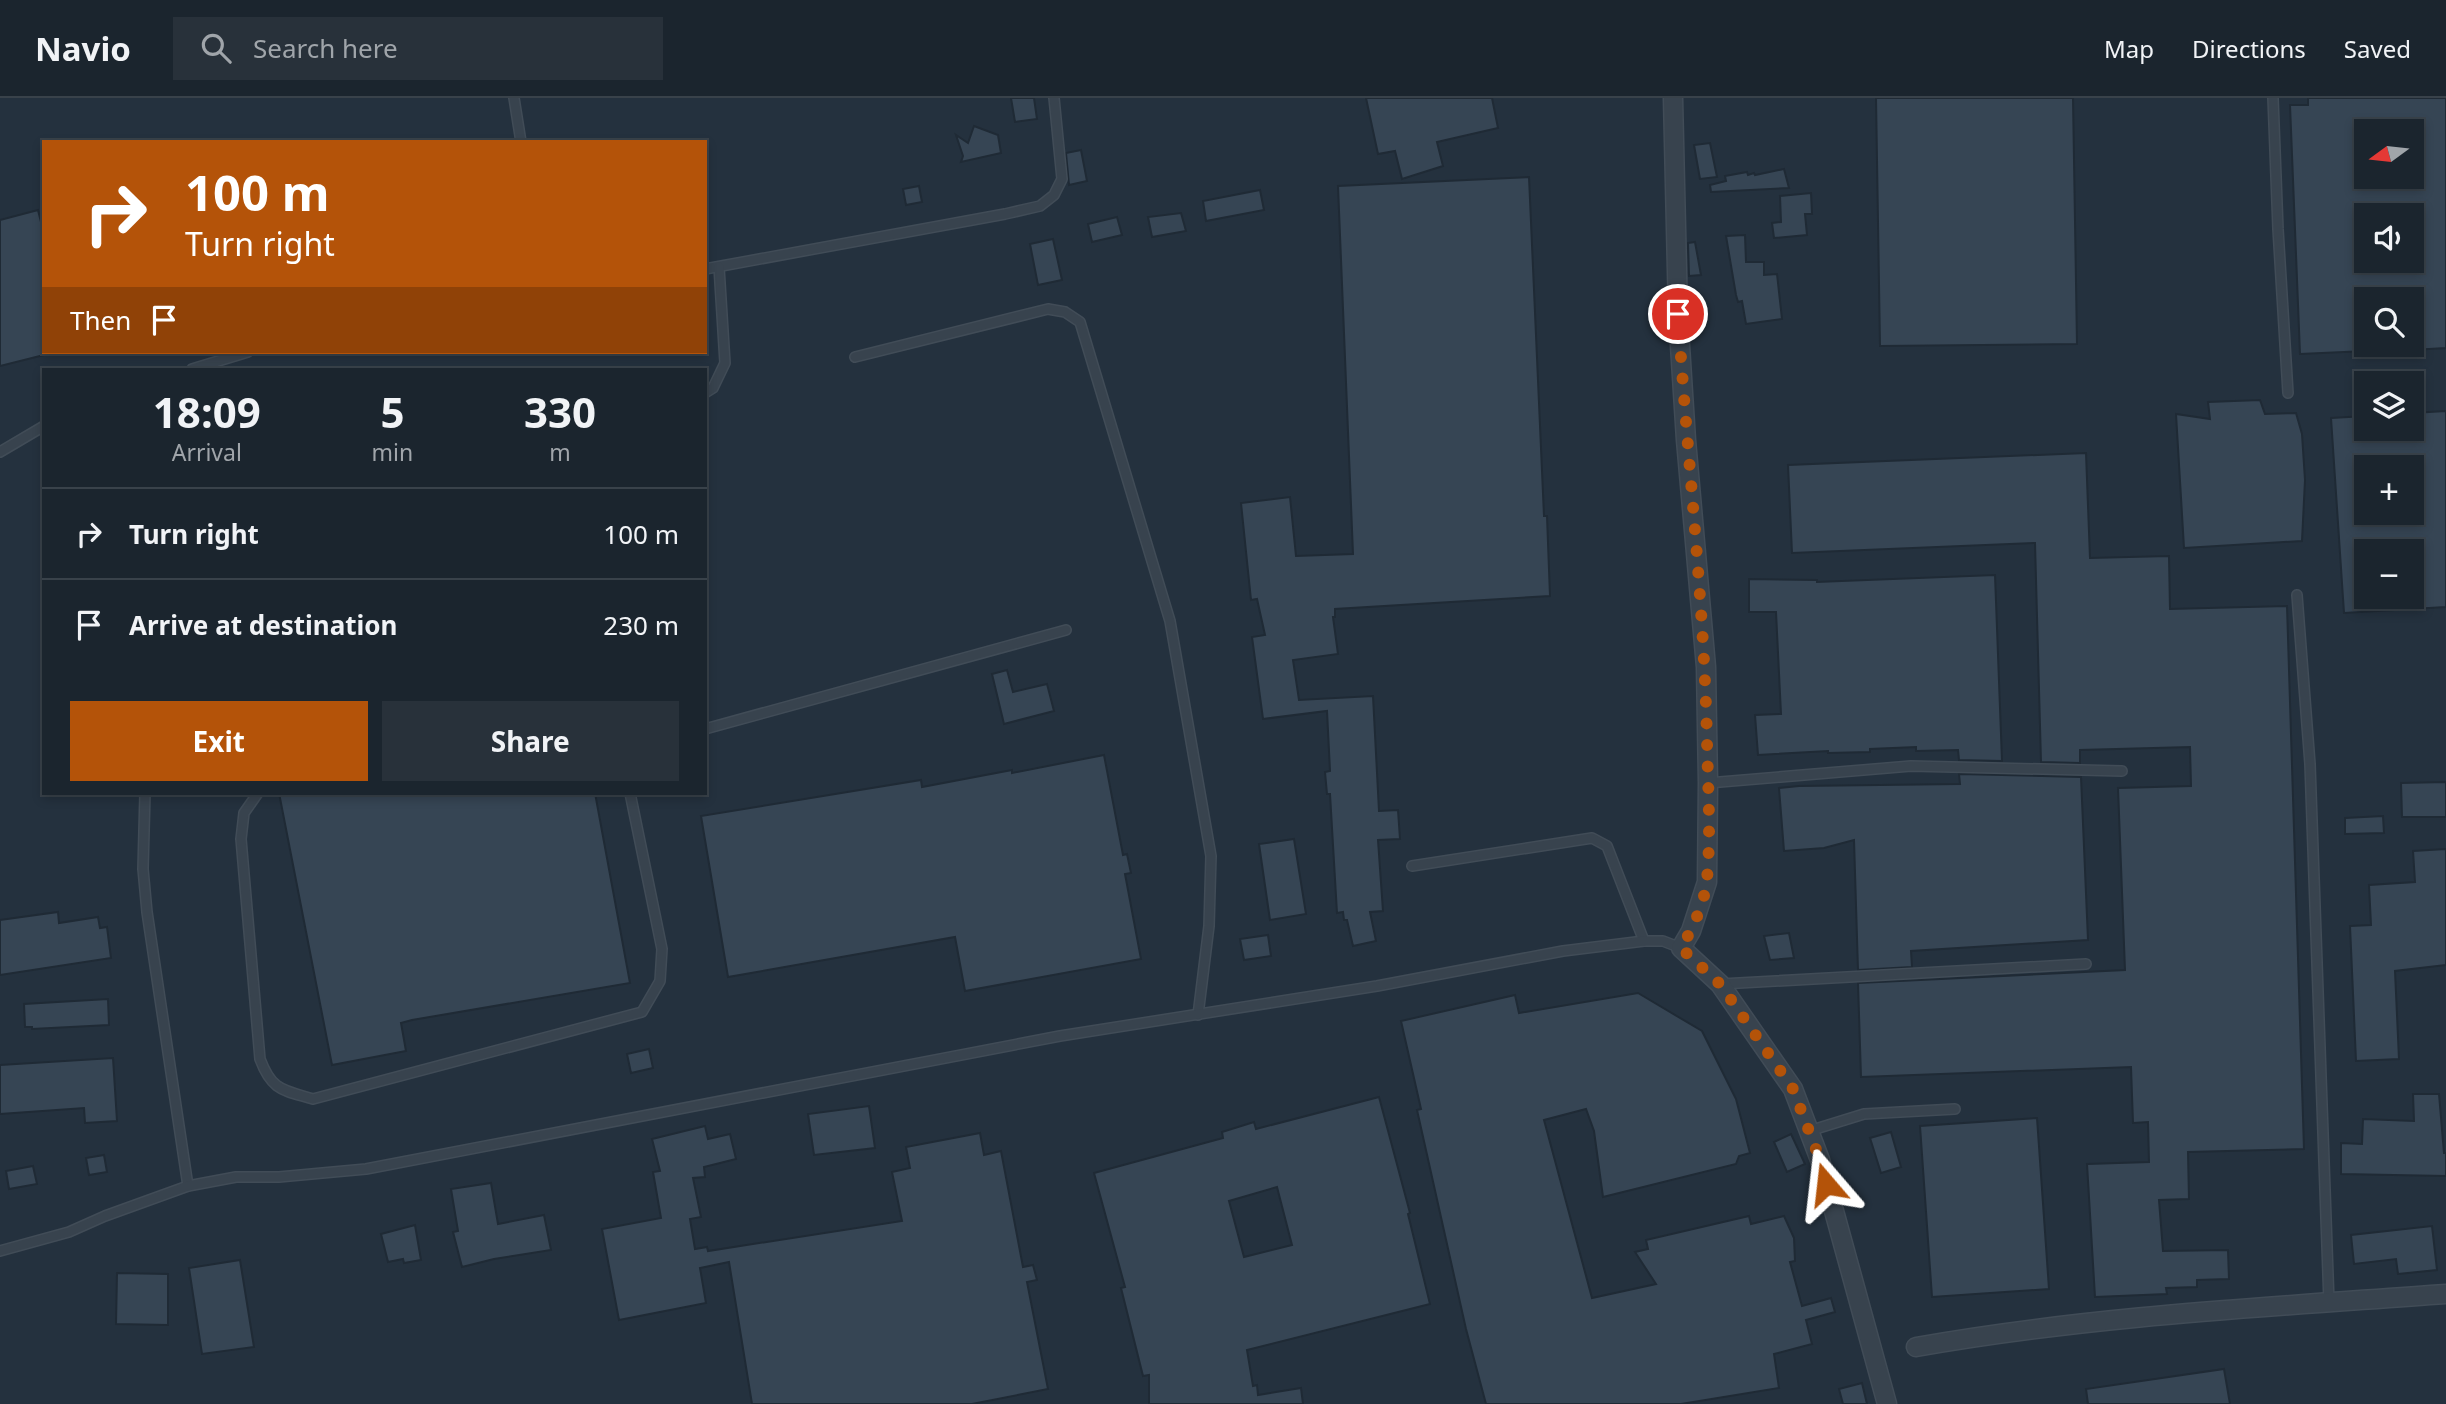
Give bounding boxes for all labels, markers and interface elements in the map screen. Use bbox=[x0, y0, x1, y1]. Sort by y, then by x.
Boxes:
search box bbox=[173, 17, 663, 80]
text: Navio bbox=[35, 26, 131, 71]
icon: search bbox=[197, 29, 235, 67]
text: Search here bbox=[253, 30, 398, 66]
text: Map bbox=[2104, 32, 2154, 65]
text: Directions bbox=[2192, 32, 2306, 65]
text: Saved bbox=[2344, 32, 2411, 65]
north arrow bbox=[2354, 119, 2424, 189]
map controls bbox=[2354, 119, 2424, 609]
text: 100 m bbox=[185, 159, 330, 225]
icon: right bbox=[70, 168, 161, 259]
button: sound bbox=[2354, 203, 2424, 273]
text: Turn right bbox=[185, 222, 335, 265]
pin bbox=[1648, 284, 1708, 344]
button: search bbox=[2354, 287, 2424, 357]
icon: arrive bbox=[1659, 295, 1697, 333]
icon: arrive bbox=[145, 301, 183, 339]
text: Then bbox=[70, 302, 131, 338]
button: layers bbox=[2354, 371, 2424, 441]
text: 18:09 bbox=[153, 383, 261, 440]
text: 5 bbox=[380, 383, 404, 440]
text: 330 bbox=[524, 383, 596, 440]
text: Arrival bbox=[172, 436, 242, 468]
text: min bbox=[372, 436, 413, 468]
text: m bbox=[549, 436, 571, 468]
button: + bbox=[2354, 455, 2424, 525]
icon: right bbox=[70, 515, 108, 553]
text: Turn right bbox=[129, 516, 259, 552]
text: 100 m bbox=[603, 516, 679, 552]
button: − bbox=[2354, 539, 2424, 609]
icon: arrive bbox=[70, 606, 108, 644]
text: Arrive at destination bbox=[129, 607, 398, 643]
text: 230 m bbox=[603, 607, 679, 643]
button: Exit bbox=[70, 701, 368, 781]
button: Share bbox=[382, 701, 679, 781]
position arrow bbox=[1789, 1147, 1863, 1221]

